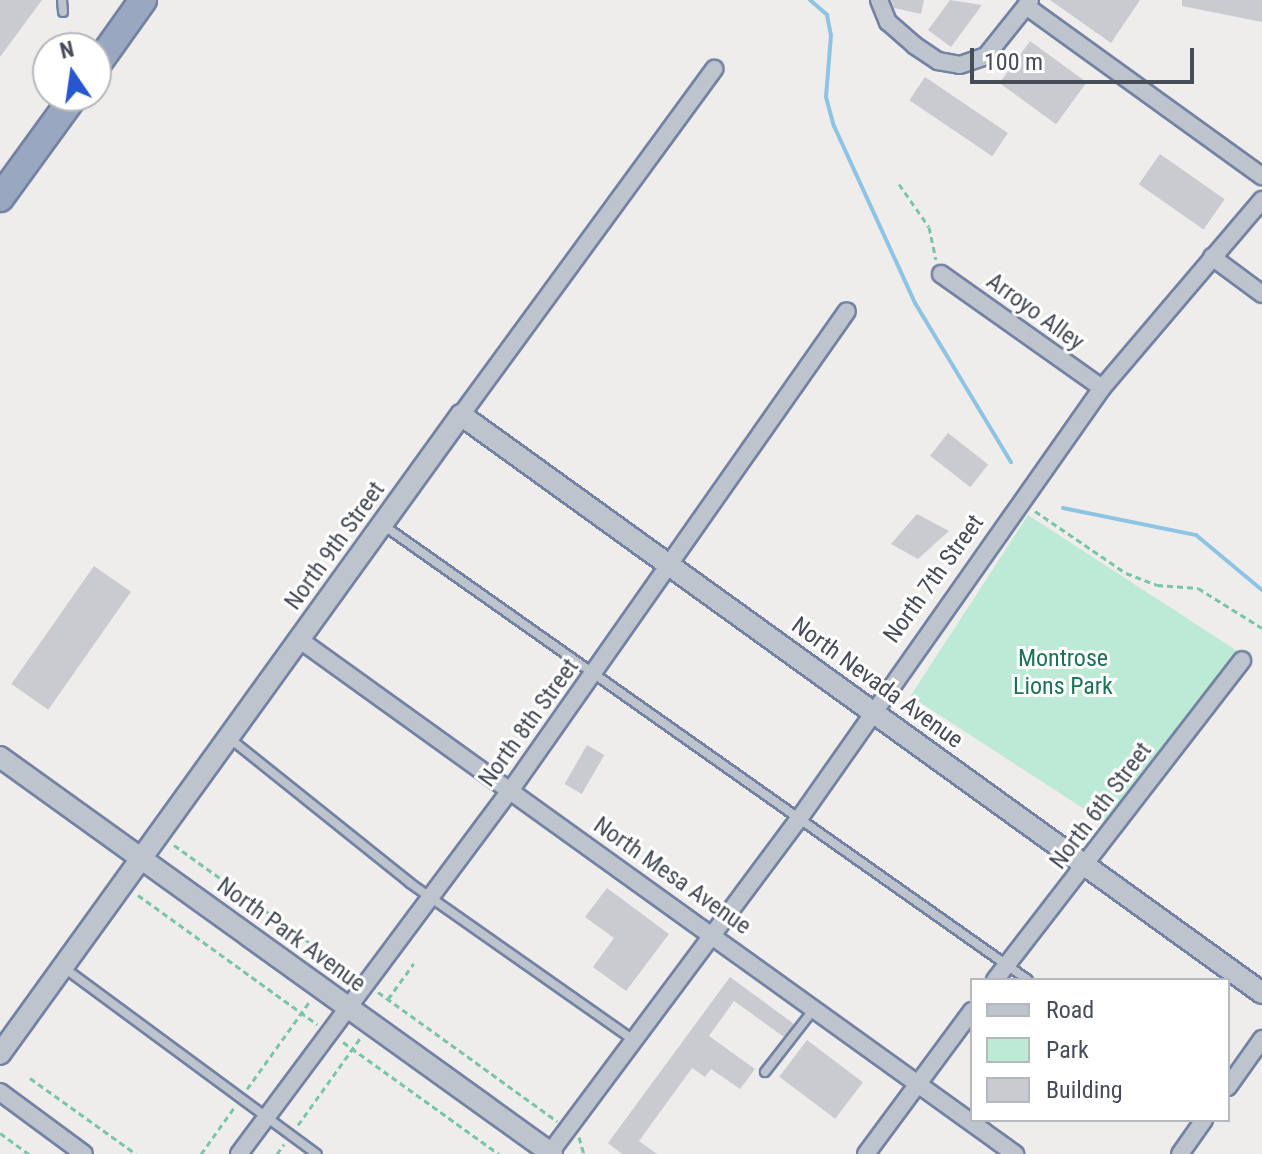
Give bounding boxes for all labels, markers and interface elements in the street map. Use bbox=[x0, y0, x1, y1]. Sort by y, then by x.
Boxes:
north arrow bbox=[32, 32, 112, 112]
scale bar bbox=[974, 32, 1198, 82]
text: N bbox=[58, 36, 76, 64]
text: 100 m bbox=[984, 48, 1043, 76]
street label: Arroyo Alley bbox=[981, 267, 1089, 357]
street label: North 9th Street bbox=[279, 476, 391, 616]
street label: North 7th Street bbox=[878, 509, 990, 649]
street label: North Nevada Avenue bbox=[786, 611, 968, 755]
park label: Montrose Lions Park bbox=[1013, 645, 1113, 701]
street label: North 8th Street bbox=[473, 653, 585, 793]
street label: North 6th Street bbox=[1044, 737, 1158, 875]
street label: North Mesa Avenue bbox=[588, 811, 756, 941]
street label: North Park Avenue bbox=[211, 872, 371, 998]
legend bbox=[970, 978, 1230, 1122]
text: Road bbox=[1046, 996, 1094, 1024]
text: Park bbox=[1046, 1036, 1089, 1064]
text: Building bbox=[1046, 1076, 1123, 1104]

